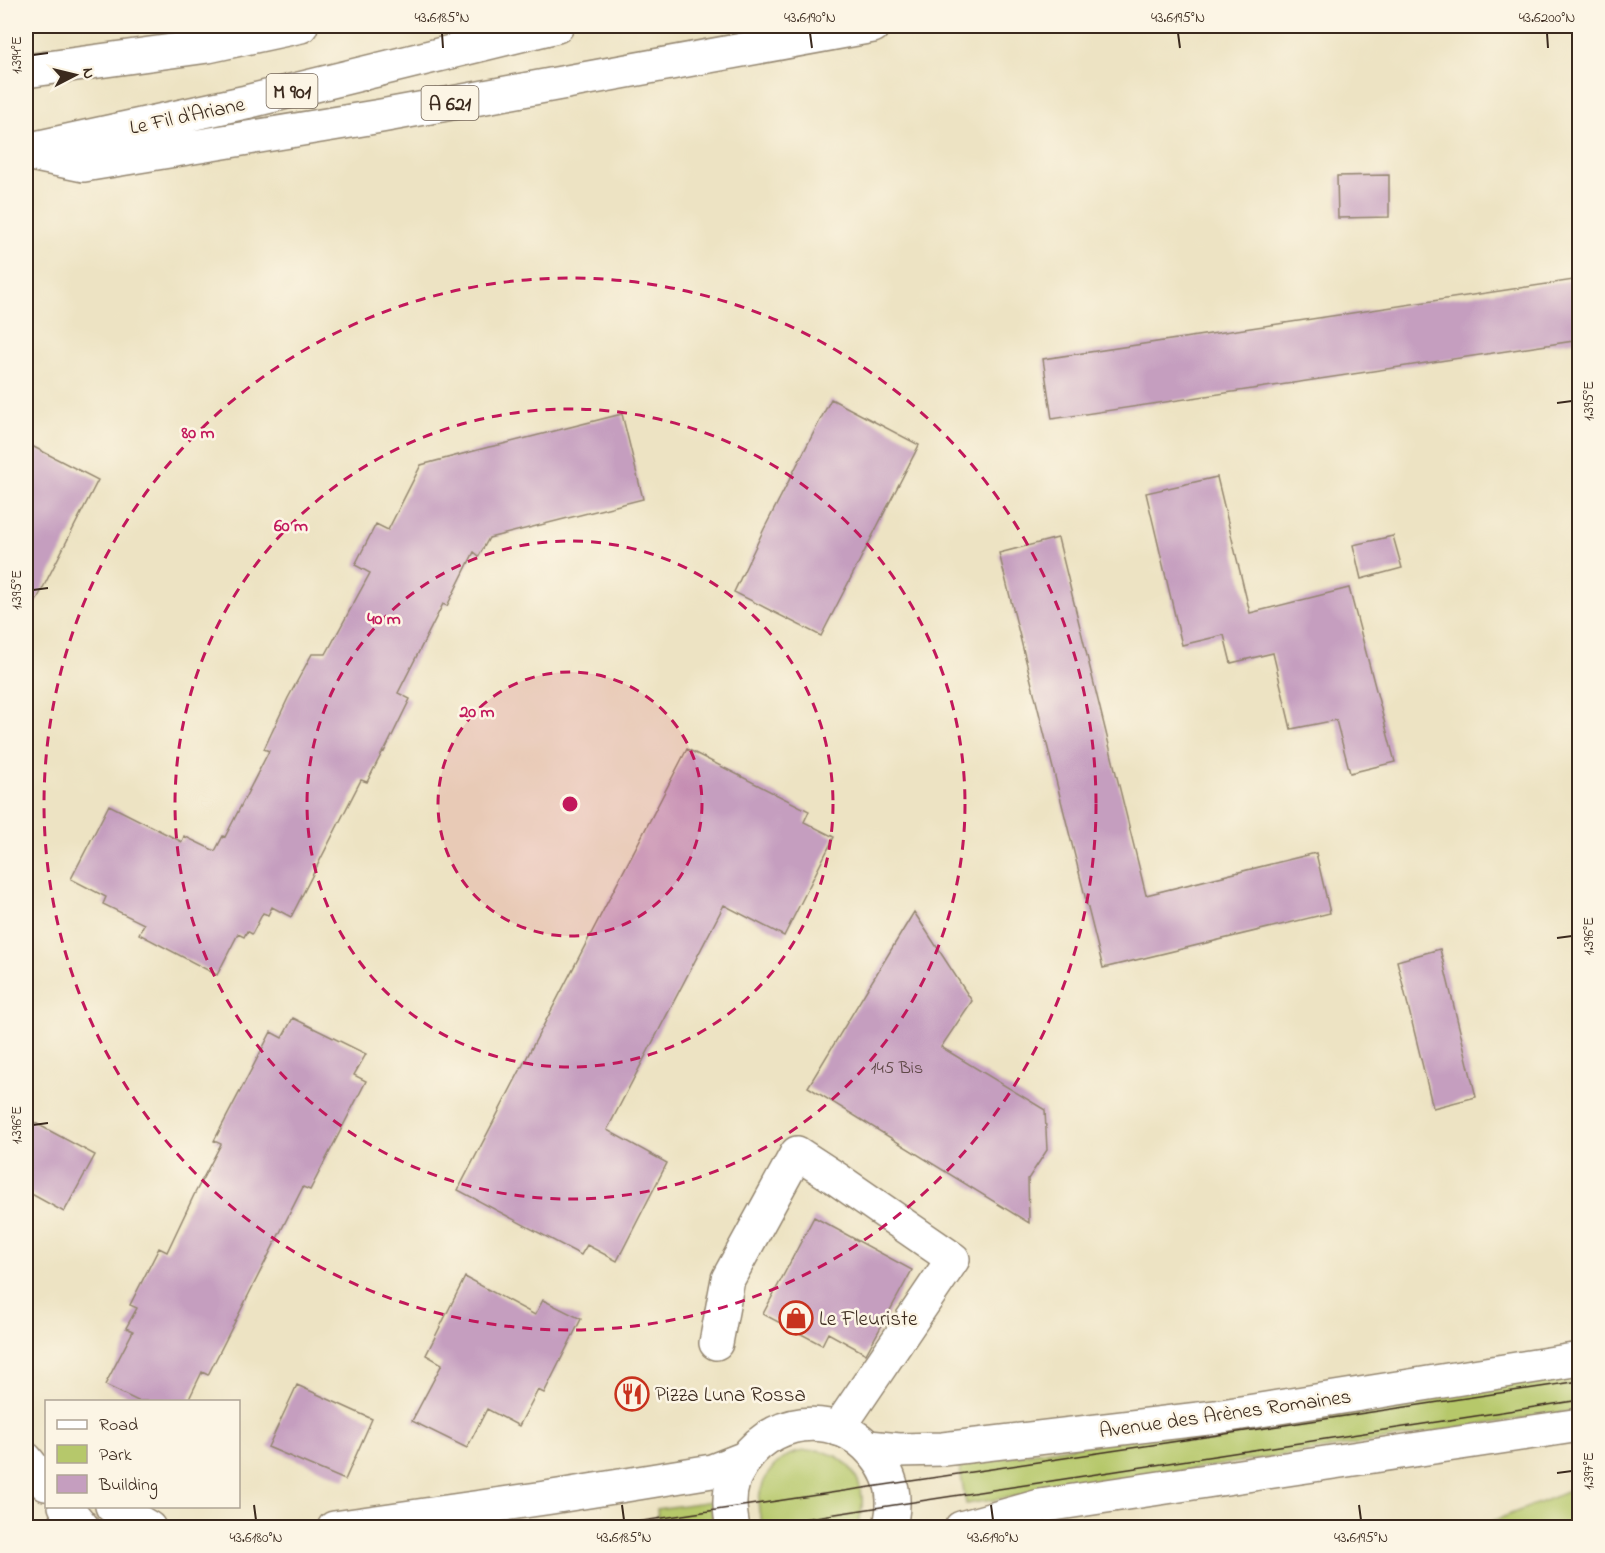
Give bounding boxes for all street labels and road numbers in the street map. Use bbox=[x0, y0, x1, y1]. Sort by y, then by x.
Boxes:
road number: M 901 bbox=[266, 74, 318, 108]
road number: A 621 bbox=[422, 86, 478, 120]
street label: Le Fil d'Ariane bbox=[127, 90, 248, 144]
street label: Avenue des Arènes Romaines bbox=[1097, 1382, 1353, 1448]

